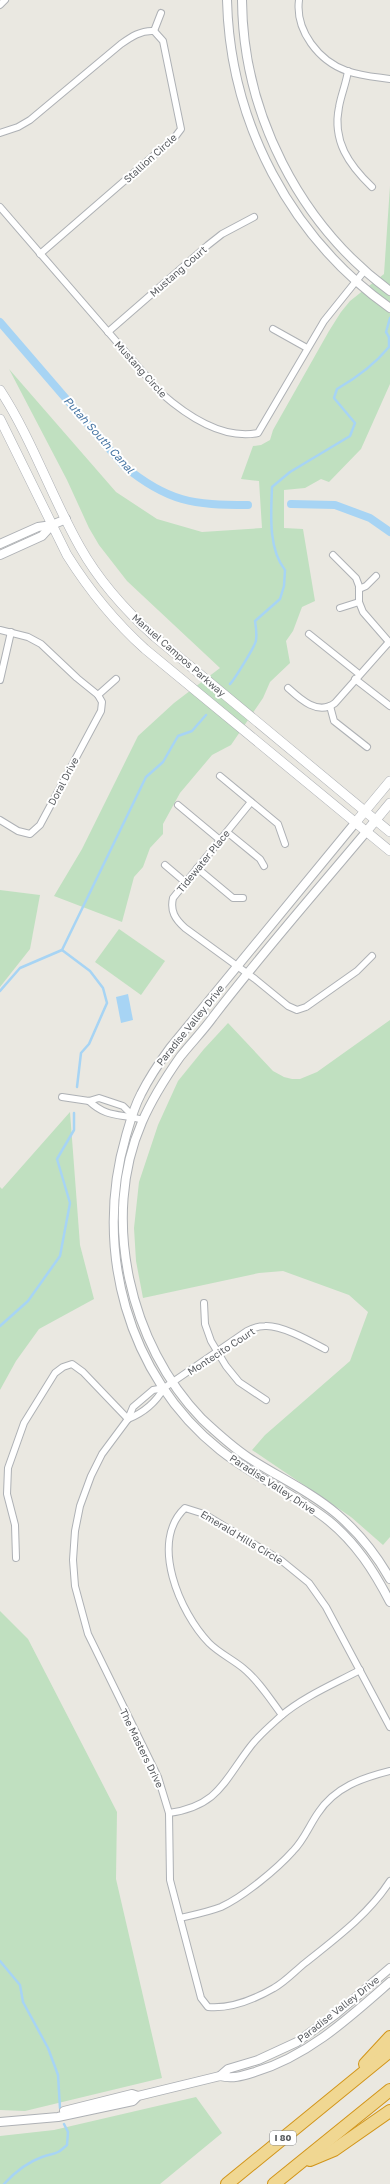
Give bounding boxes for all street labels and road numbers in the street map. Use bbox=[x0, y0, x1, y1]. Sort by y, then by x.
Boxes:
street label: Stallion Circle bbox=[121, 131, 179, 185]
street label: Mustang Court bbox=[147, 243, 209, 299]
street label: Mustang Circle bbox=[112, 338, 170, 400]
street label: Manuel Campos Parkway bbox=[130, 611, 228, 699]
street label: Doral Drive bbox=[45, 755, 81, 807]
street label: Tidewater Place bbox=[174, 827, 232, 895]
street label: Paradise Valley Drive bbox=[154, 982, 226, 1068]
street label: Montecito Court bbox=[185, 1325, 257, 1377]
street label: Paradise Valley Drive bbox=[228, 1452, 319, 1517]
street label: Emerald Hills Circle bbox=[199, 1508, 286, 1566]
street label: The Masters Drive bbox=[118, 1707, 166, 1790]
street label: Paradise Valley Drive bbox=[295, 1973, 381, 2045]
road number: I 80 bbox=[270, 2131, 296, 2145]

